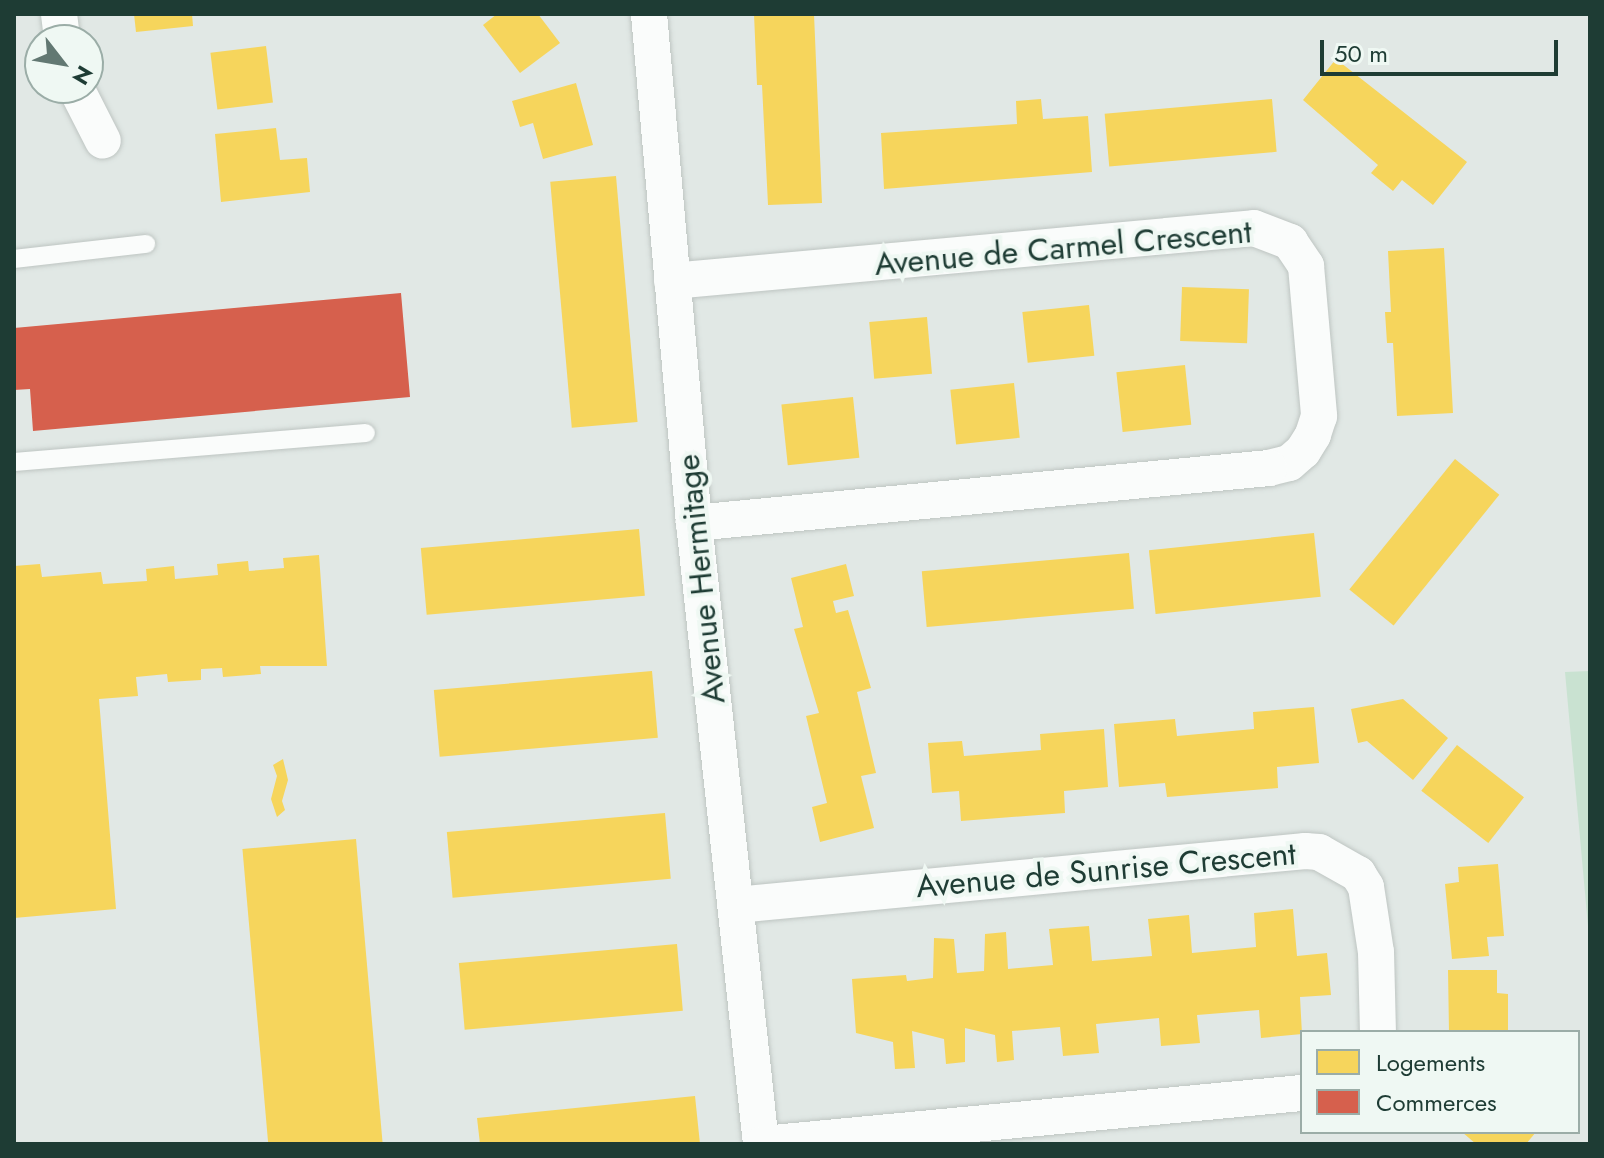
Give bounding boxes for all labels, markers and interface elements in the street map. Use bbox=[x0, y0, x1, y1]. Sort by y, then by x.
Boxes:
north arrow bbox=[24, 24, 104, 104]
scale bar bbox=[1324, 24, 1562, 74]
text: 50 m bbox=[1334, 36, 1388, 71]
text: N bbox=[65, 60, 101, 91]
street label: Avenue de Carmel Crescent bbox=[873, 212, 1253, 284]
street label: Avenue Hermitage bbox=[669, 452, 733, 706]
street label: Avenue de Sunrise Crescent bbox=[915, 834, 1297, 906]
legend bbox=[1300, 1030, 1580, 1134]
text: Logements bbox=[1376, 1045, 1485, 1080]
text: Commerces bbox=[1376, 1085, 1497, 1120]

